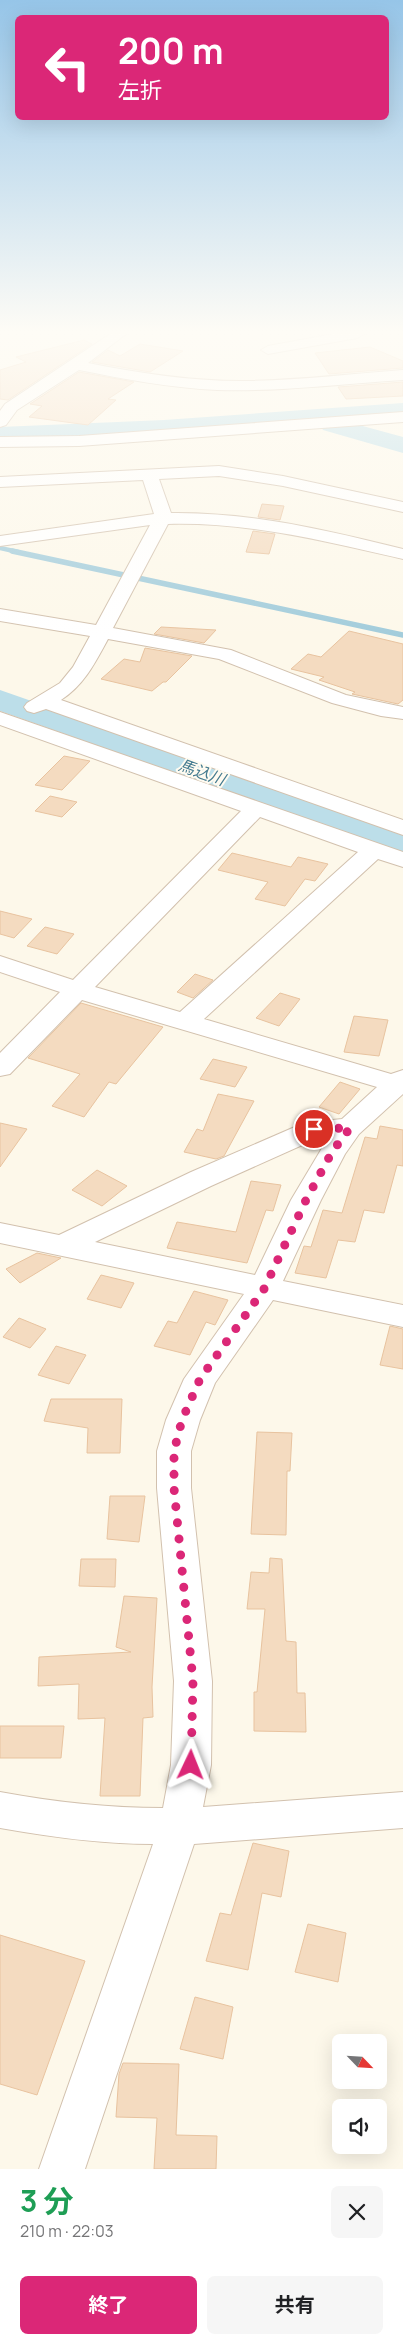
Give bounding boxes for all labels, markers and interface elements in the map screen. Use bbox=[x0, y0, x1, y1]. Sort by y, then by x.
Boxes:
text: 200 m bbox=[118, 27, 223, 75]
icon: left bbox=[35, 35, 100, 100]
text: 左折 bbox=[118, 75, 162, 105]
water label: 馬込川 bbox=[176, 753, 230, 791]
pin bbox=[293, 1108, 335, 1150]
icon: arrive bbox=[300, 1115, 328, 1143]
position arrow bbox=[164, 1738, 216, 1790]
north arrow bbox=[332, 2034, 388, 2089]
map controls bbox=[332, 2034, 387, 2154]
button: sound bbox=[332, 2099, 387, 2154]
text: 3 分 bbox=[20, 2180, 73, 2221]
button: close bbox=[331, 2186, 383, 2238]
text: 210 m · 22:03 bbox=[20, 2220, 114, 2242]
button: 終了 bbox=[20, 2276, 197, 2334]
button: 共有 bbox=[207, 2276, 383, 2334]

